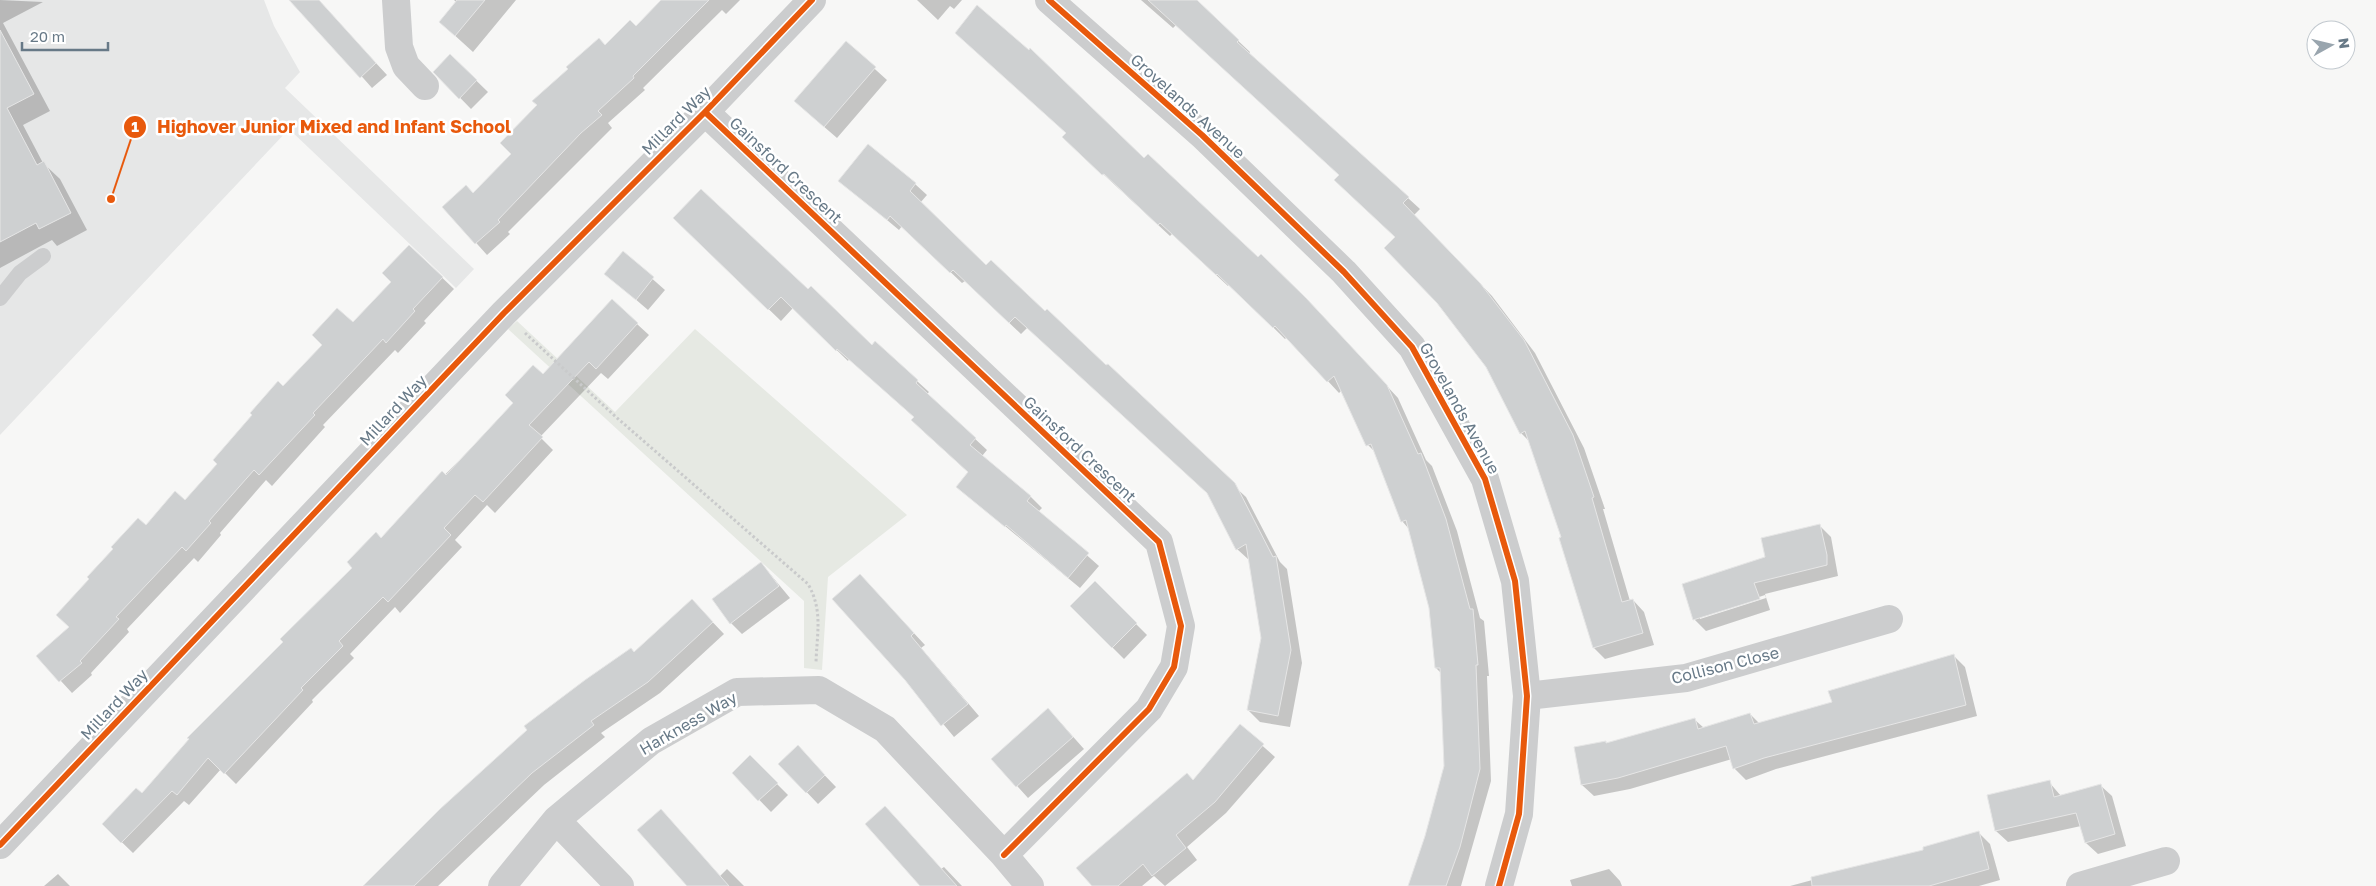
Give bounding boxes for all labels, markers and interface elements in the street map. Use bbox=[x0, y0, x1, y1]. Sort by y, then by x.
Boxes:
scale bar bbox=[22, 20, 109, 52]
north arrow bbox=[2306, 20, 2356, 70]
text: 20 m bbox=[30, 27, 65, 45]
text: N bbox=[2335, 37, 2354, 50]
street label: Grovelands Avenue bbox=[1127, 49, 1249, 163]
street label: Millard Way bbox=[637, 81, 715, 159]
callout: Highover Junior Mixed and Infant School bbox=[122, 110, 521, 143]
street label: Gainsford Crescent bbox=[725, 113, 847, 227]
text: Highover Junior Mixed and Infant School bbox=[157, 115, 511, 137]
text: 1 bbox=[131, 117, 139, 135]
street label: Grovelands Avenue bbox=[1416, 339, 1504, 477]
street label: Millard Way bbox=[355, 370, 431, 450]
street label: Gainsford Crescent bbox=[1019, 392, 1141, 506]
street label: Collison Close bbox=[1669, 642, 1781, 688]
street label: Millard Way bbox=[76, 664, 152, 744]
street label: Harkness Way bbox=[636, 687, 740, 759]

